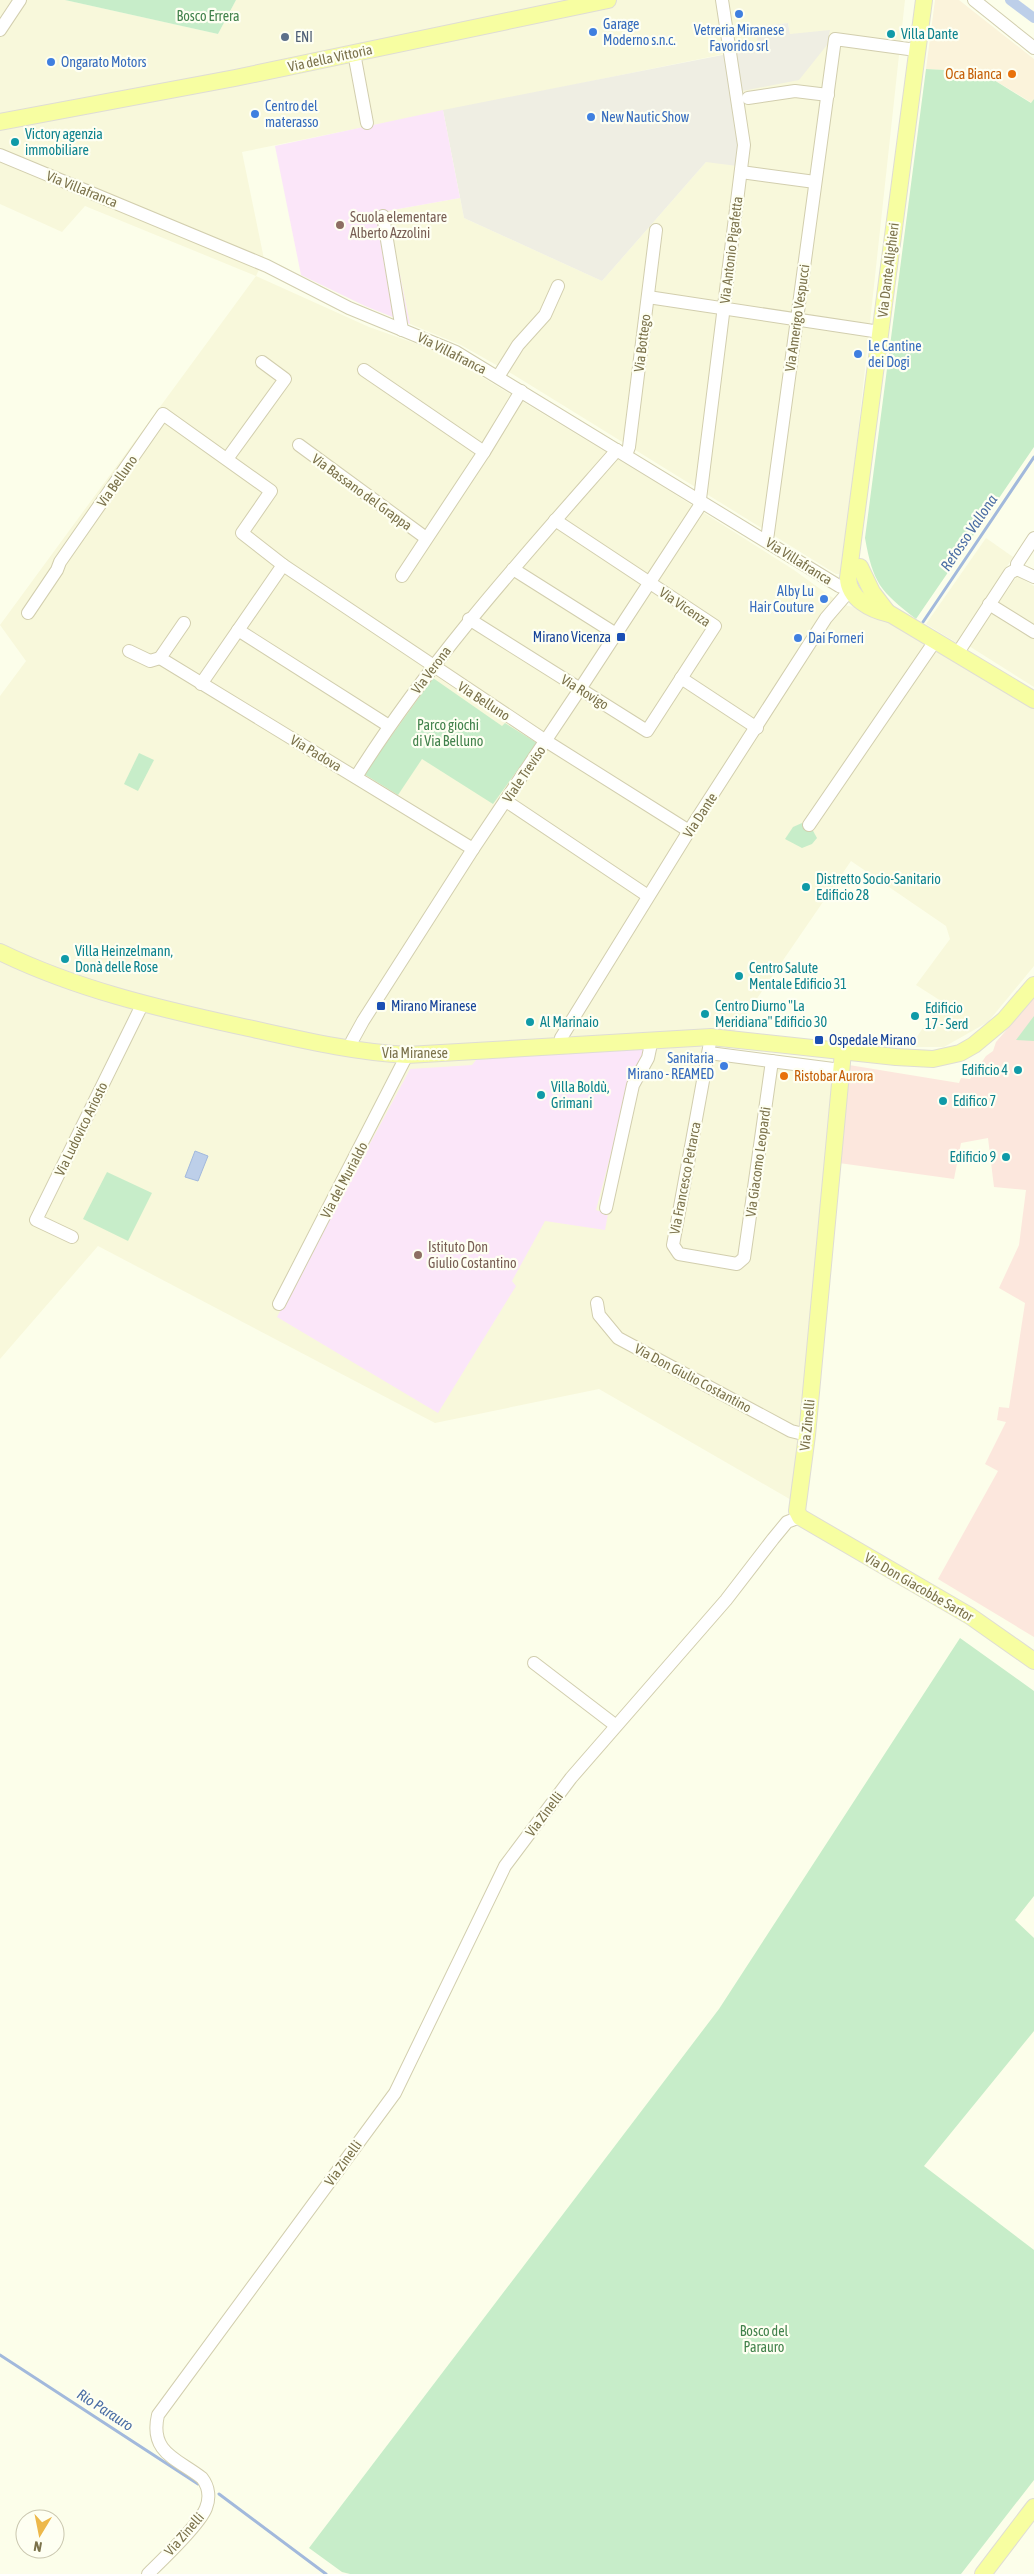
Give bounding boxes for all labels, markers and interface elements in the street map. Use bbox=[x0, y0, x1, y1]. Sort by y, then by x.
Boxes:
park label: Bosco Errera bbox=[177, 8, 239, 24]
marker: Vetreria Miranese Favorido srl bbox=[733, 8, 745, 20]
place label: Garage Moderno s.n.c. bbox=[603, 16, 676, 48]
place label: Vetreria Miranese Favorido srl bbox=[694, 22, 784, 54]
marker: Garage Moderno s.n.c. bbox=[587, 26, 599, 38]
place label: Villa Dante bbox=[901, 26, 958, 42]
marker: Villa Dante bbox=[885, 28, 897, 40]
place label: ENI bbox=[295, 29, 313, 45]
marker: ENI bbox=[279, 31, 291, 43]
street label: Via della Vittoria bbox=[286, 41, 374, 75]
place label: Ongarato Motors bbox=[61, 54, 147, 70]
marker: Ongarato Motors bbox=[45, 56, 57, 68]
place label: Oca Bianca bbox=[945, 66, 1002, 82]
marker: Oca Bianca bbox=[1006, 68, 1018, 80]
place label: Centro del materasso bbox=[265, 98, 319, 130]
marker: Centro del materasso bbox=[249, 108, 261, 120]
place label: New Nautic Show bbox=[601, 109, 690, 125]
marker: New Nautic Show bbox=[585, 111, 597, 123]
place label: Victory agenzia immobiliare bbox=[25, 126, 103, 158]
marker: Victory agenzia immobiliare bbox=[9, 136, 21, 148]
street label: Via Villafranca bbox=[44, 167, 120, 211]
street label: Via Antonio Pigafetta bbox=[716, 195, 746, 305]
place label: Scuola elementare Alberto Azzolini bbox=[350, 209, 447, 241]
marker: Scuola elementare Alberto Azzolini bbox=[334, 219, 346, 231]
street label: Via Dante Alighieri bbox=[874, 222, 902, 318]
street label: Via Amerigo Vespucci bbox=[782, 263, 812, 373]
street label: Via Bottego bbox=[631, 313, 653, 373]
street label: Via Villafranca bbox=[415, 329, 489, 377]
place label: Le Cantine dei Dogi bbox=[868, 338, 922, 370]
marker: Le Cantine dei Dogi bbox=[852, 348, 864, 360]
street label: Via Bassano del Grappa bbox=[309, 450, 415, 534]
street label: Via Belluno bbox=[94, 452, 140, 510]
water label: Refosso Vallona bbox=[937, 491, 1000, 574]
street label: Via Villafranca bbox=[763, 534, 835, 588]
place label: Alby Lu Hair Couture bbox=[749, 583, 814, 615]
street label: Via Vicenza bbox=[656, 584, 714, 630]
marker: Alby Lu Hair Couture bbox=[818, 593, 830, 605]
place label: Mirano Vicenza bbox=[533, 629, 611, 645]
place label: Dai Forneri bbox=[808, 630, 864, 646]
marker: Mirano Vicenza bbox=[615, 631, 627, 643]
marker: Dai Forneri bbox=[792, 632, 804, 644]
street label: Via Verona bbox=[408, 643, 454, 697]
street label: Via Rovigo bbox=[558, 671, 612, 713]
street label: Via Belluno bbox=[455, 678, 513, 724]
park label: Parco giochi di Via Belluno bbox=[413, 717, 483, 749]
street label: Via Padova bbox=[288, 732, 344, 774]
street label: Viale Treviso bbox=[499, 743, 549, 805]
street label: Via Dante bbox=[680, 790, 720, 840]
place label: Distretto Socio-Sanitario Edificio 28 bbox=[816, 871, 941, 903]
marker: Distretto Socio-Sanitario Edificio 28 bbox=[800, 881, 812, 893]
place label: Villa Heinzelmann, Donà delle Rose bbox=[75, 943, 173, 975]
marker: Villa Heinzelmann, Donà delle Rose bbox=[59, 953, 71, 965]
place label: Centro Salute Mentale Edificio 31 bbox=[749, 960, 847, 992]
marker: Centro Salute Mentale Edificio 31 bbox=[733, 970, 745, 982]
place label: Mirano Miranese bbox=[391, 998, 477, 1014]
place label: Centro Diurno "La Meridiana" Edificio 30 bbox=[715, 998, 828, 1030]
marker: Mirano Miranese bbox=[375, 1000, 387, 1012]
place label: Edificio 17 - Serd bbox=[925, 1000, 969, 1032]
marker: Centro Diurno "La Meridiana" Edificio 30 bbox=[699, 1008, 711, 1020]
marker: Edificio 17 - Serd bbox=[909, 1010, 921, 1022]
place label: Al Marinaio bbox=[540, 1014, 599, 1030]
marker: Al Marinaio bbox=[524, 1016, 536, 1028]
place label: Ospedale Mirano bbox=[829, 1032, 916, 1048]
marker: Ospedale Mirano bbox=[813, 1034, 825, 1046]
street label: Via Miranese bbox=[382, 1045, 448, 1061]
place label: Sanitaria Mirano - REAMED bbox=[627, 1050, 714, 1082]
marker: Sanitaria Mirano - REAMED bbox=[718, 1060, 730, 1072]
place label: Edificio 4 bbox=[962, 1062, 1008, 1078]
marker: Edificio 4 bbox=[1012, 1064, 1024, 1076]
place label: Ristobar Aurora bbox=[794, 1068, 874, 1084]
marker: Ristobar Aurora bbox=[778, 1070, 790, 1082]
street label: Via Ludovico Ariosto bbox=[51, 1079, 111, 1179]
place label: Villa Boldù, Grimani bbox=[551, 1079, 610, 1111]
marker: Villa Boldù, Grimani bbox=[535, 1089, 547, 1101]
place label: Edifico 7 bbox=[953, 1093, 996, 1109]
marker: Edifico 7 bbox=[937, 1095, 949, 1107]
street label: Via Giacomo Leopardi bbox=[742, 1106, 774, 1218]
street label: Via Francesco Petrarca bbox=[666, 1120, 704, 1236]
street label: Via del Murialdo bbox=[317, 1139, 371, 1221]
place label: Edificio 9 bbox=[950, 1149, 996, 1165]
marker: Edificio 9 bbox=[1000, 1151, 1012, 1163]
place label: Istituto Don Giulio Costantino bbox=[428, 1239, 517, 1271]
marker: Istituto Don Giulio Costantino bbox=[412, 1249, 424, 1261]
street label: Via Don Giulio Costantino bbox=[632, 1340, 754, 1416]
street label: Via Zinelli bbox=[796, 1398, 818, 1452]
street label: Via Don Giacobbe Sartor bbox=[862, 1549, 977, 1625]
street label: Via Zinelli bbox=[522, 1788, 566, 1840]
street label: Via Zinelli bbox=[321, 2137, 365, 2189]
park label: Bosco del Parauro bbox=[740, 2323, 789, 2355]
water label: Rio Parauro bbox=[74, 2385, 137, 2434]
north arrow bbox=[15, 2509, 65, 2559]
street label: Via Zinelli bbox=[161, 2509, 207, 2559]
text: N bbox=[32, 2538, 43, 2555]

